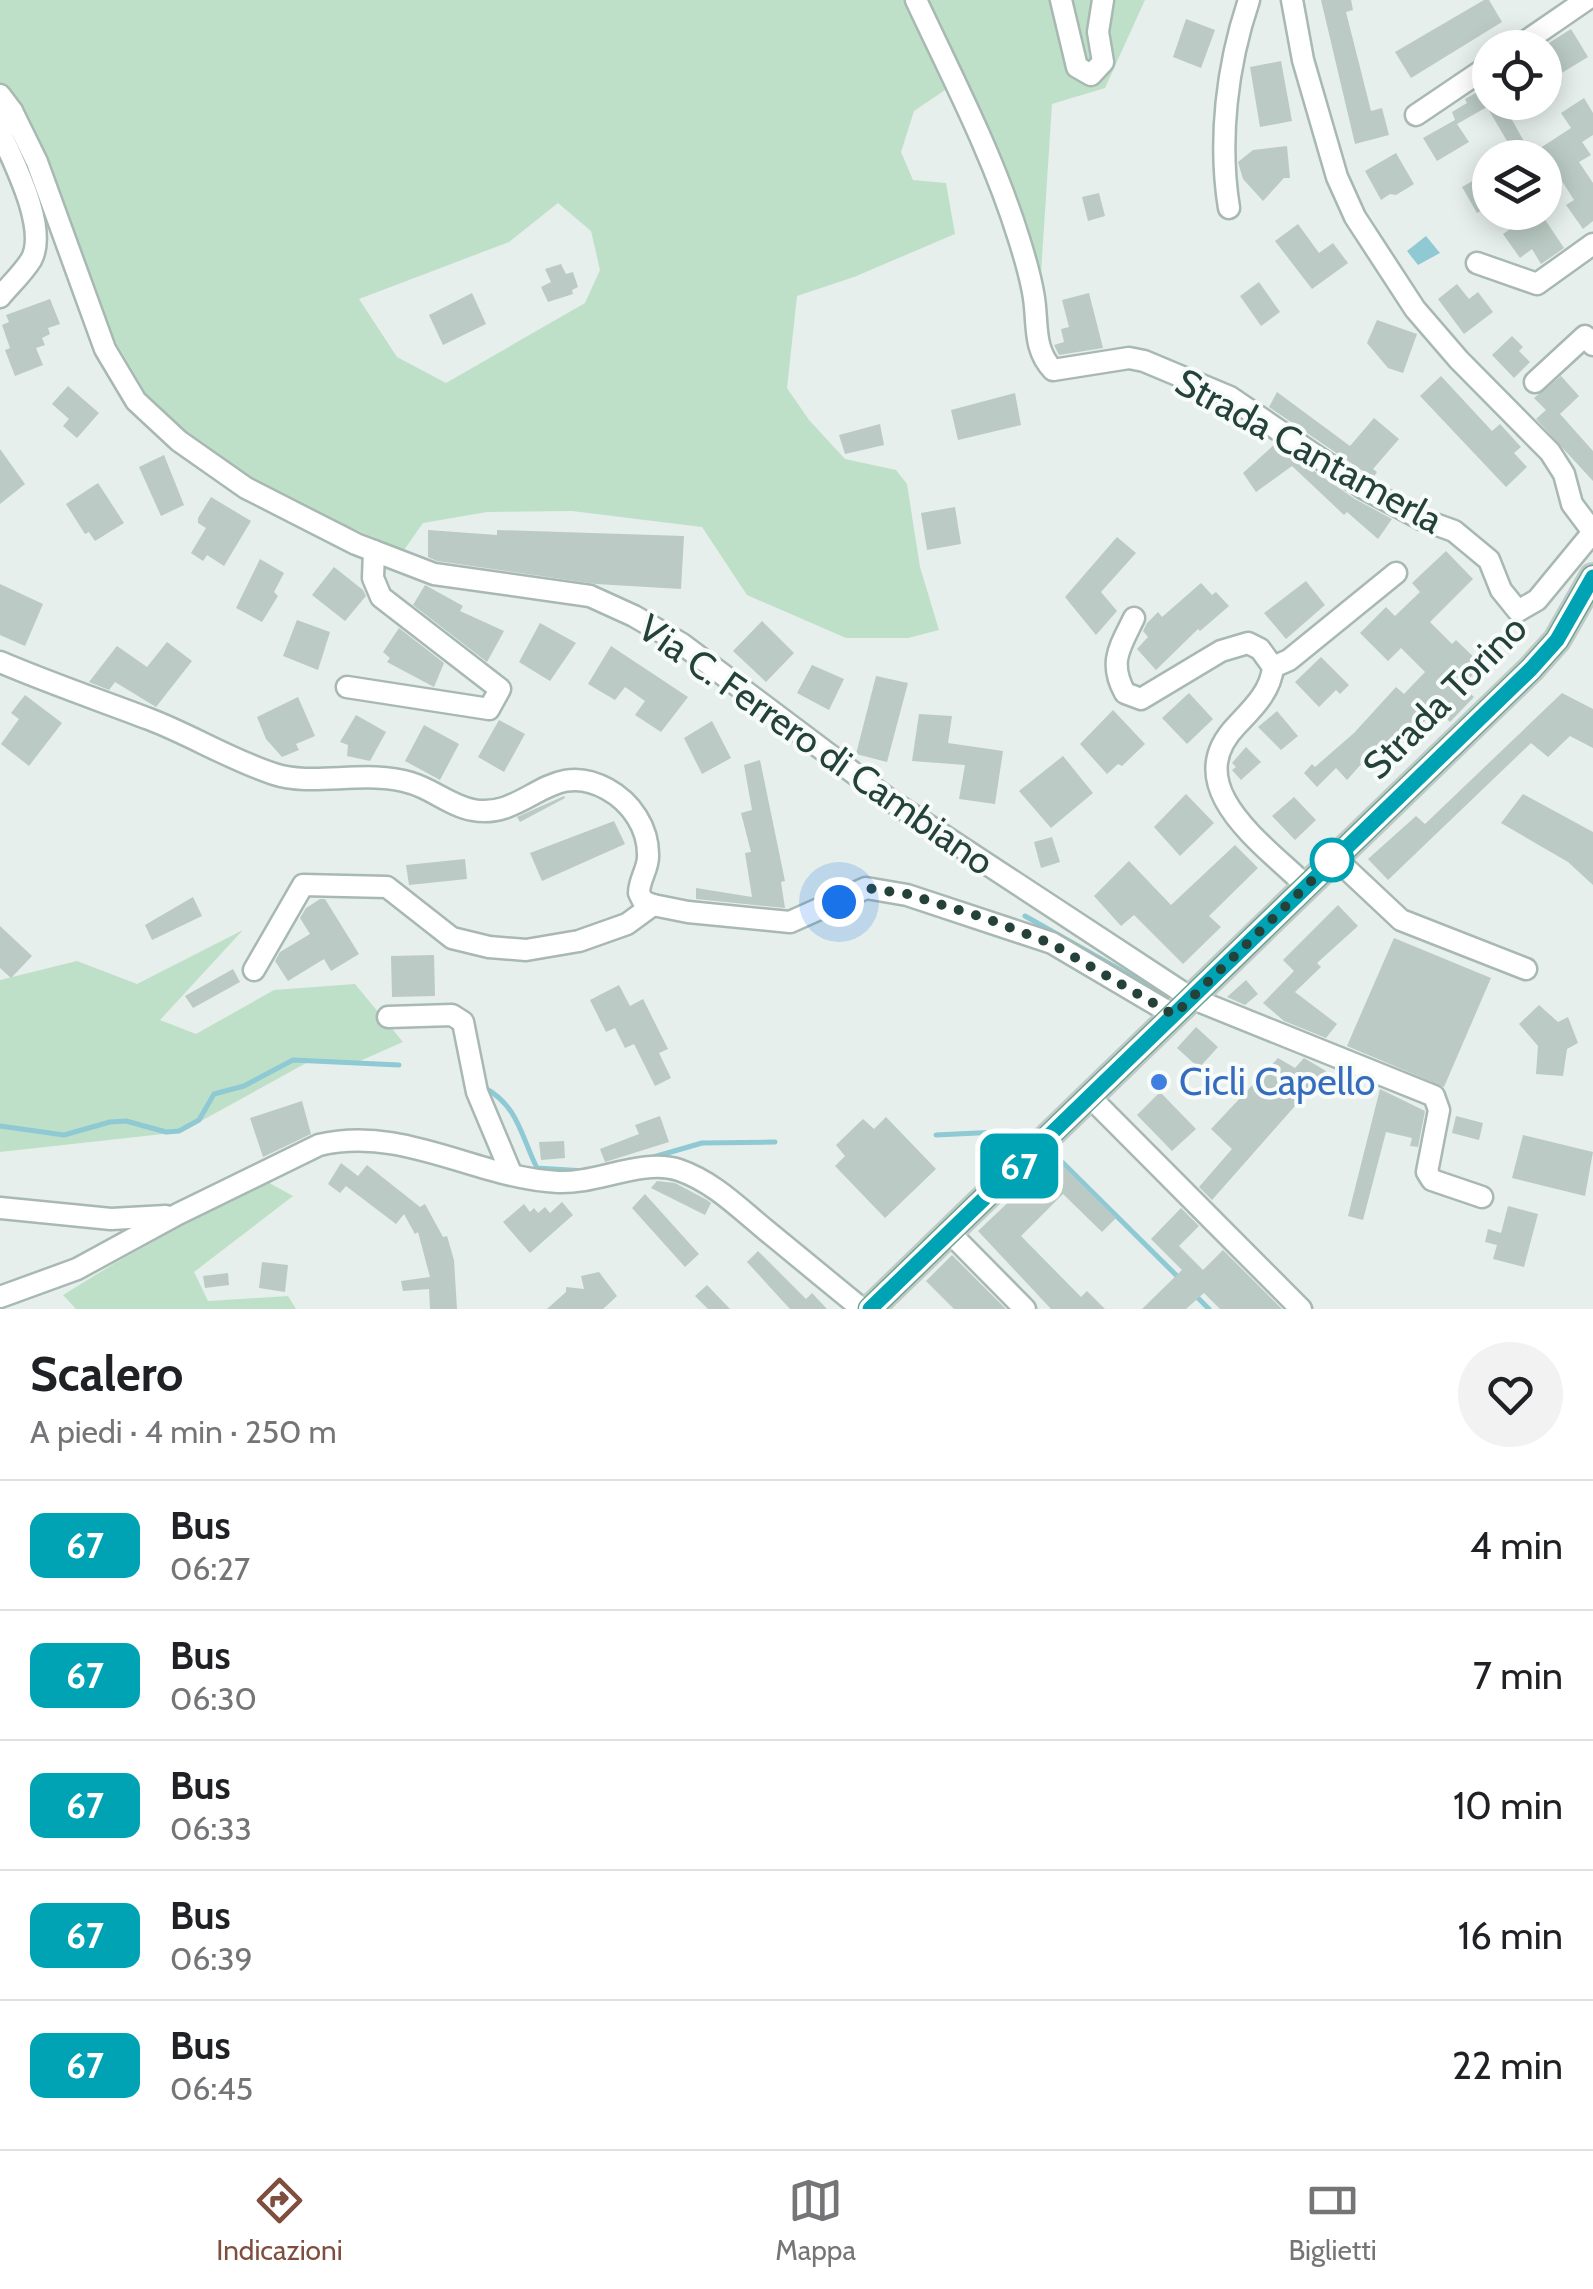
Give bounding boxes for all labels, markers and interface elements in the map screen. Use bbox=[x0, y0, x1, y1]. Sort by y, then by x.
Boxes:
map controls bbox=[1472, 30, 1562, 230]
button: locate bbox=[1472, 30, 1562, 120]
button: layers bbox=[1472, 140, 1562, 230]
street label: Strada Cantamerla bbox=[1168, 358, 1451, 543]
street label: Via C. Ferrero di Cambiano bbox=[629, 604, 1003, 885]
street label: Strada Torino bbox=[1353, 605, 1536, 788]
unlabelled marker bbox=[1311, 839, 1353, 881]
your location bbox=[814, 877, 864, 927]
place label: Cicli Capello bbox=[1179, 1058, 1375, 1105]
marker: Cicli Capello bbox=[1148, 1071, 1170, 1093]
line badge: 67 bbox=[974, 1134, 1064, 1198]
text: 67 bbox=[1000, 1145, 1038, 1188]
button: heart bbox=[1458, 1342, 1563, 1447]
text: Scalero bbox=[30, 1345, 183, 1403]
text: A piedi · 4 min · 250 m bbox=[30, 1412, 337, 1451]
text: Bus bbox=[170, 1502, 231, 1549]
text: 4 min bbox=[1470, 1522, 1563, 1569]
text: 67 bbox=[66, 1524, 104, 1567]
text: 06:27 bbox=[170, 1549, 250, 1588]
text: Bus bbox=[170, 1632, 231, 1679]
text: 7 min bbox=[1473, 1652, 1563, 1699]
text: 67 bbox=[66, 1654, 104, 1697]
text: 06:30 bbox=[170, 1679, 257, 1718]
text: Bus bbox=[170, 1762, 231, 1809]
text: 10 min bbox=[1453, 1782, 1563, 1829]
text: 67 bbox=[66, 1784, 104, 1827]
text: 06:33 bbox=[170, 1809, 252, 1848]
text: Bus bbox=[170, 1892, 231, 1939]
text: 16 min bbox=[1458, 1912, 1563, 1959]
text: 67 bbox=[66, 1914, 104, 1957]
text: 06:39 bbox=[170, 1939, 253, 1978]
text: Bus bbox=[170, 2022, 231, 2069]
text: 22 min bbox=[1452, 2042, 1563, 2089]
text: 67 bbox=[66, 2044, 104, 2087]
text: 06:45 bbox=[170, 2069, 253, 2108]
tab: Indicazioni bbox=[216, 2173, 343, 2267]
tab: Mappa bbox=[775, 2173, 856, 2267]
tab: Biglietti bbox=[1289, 2173, 1377, 2267]

